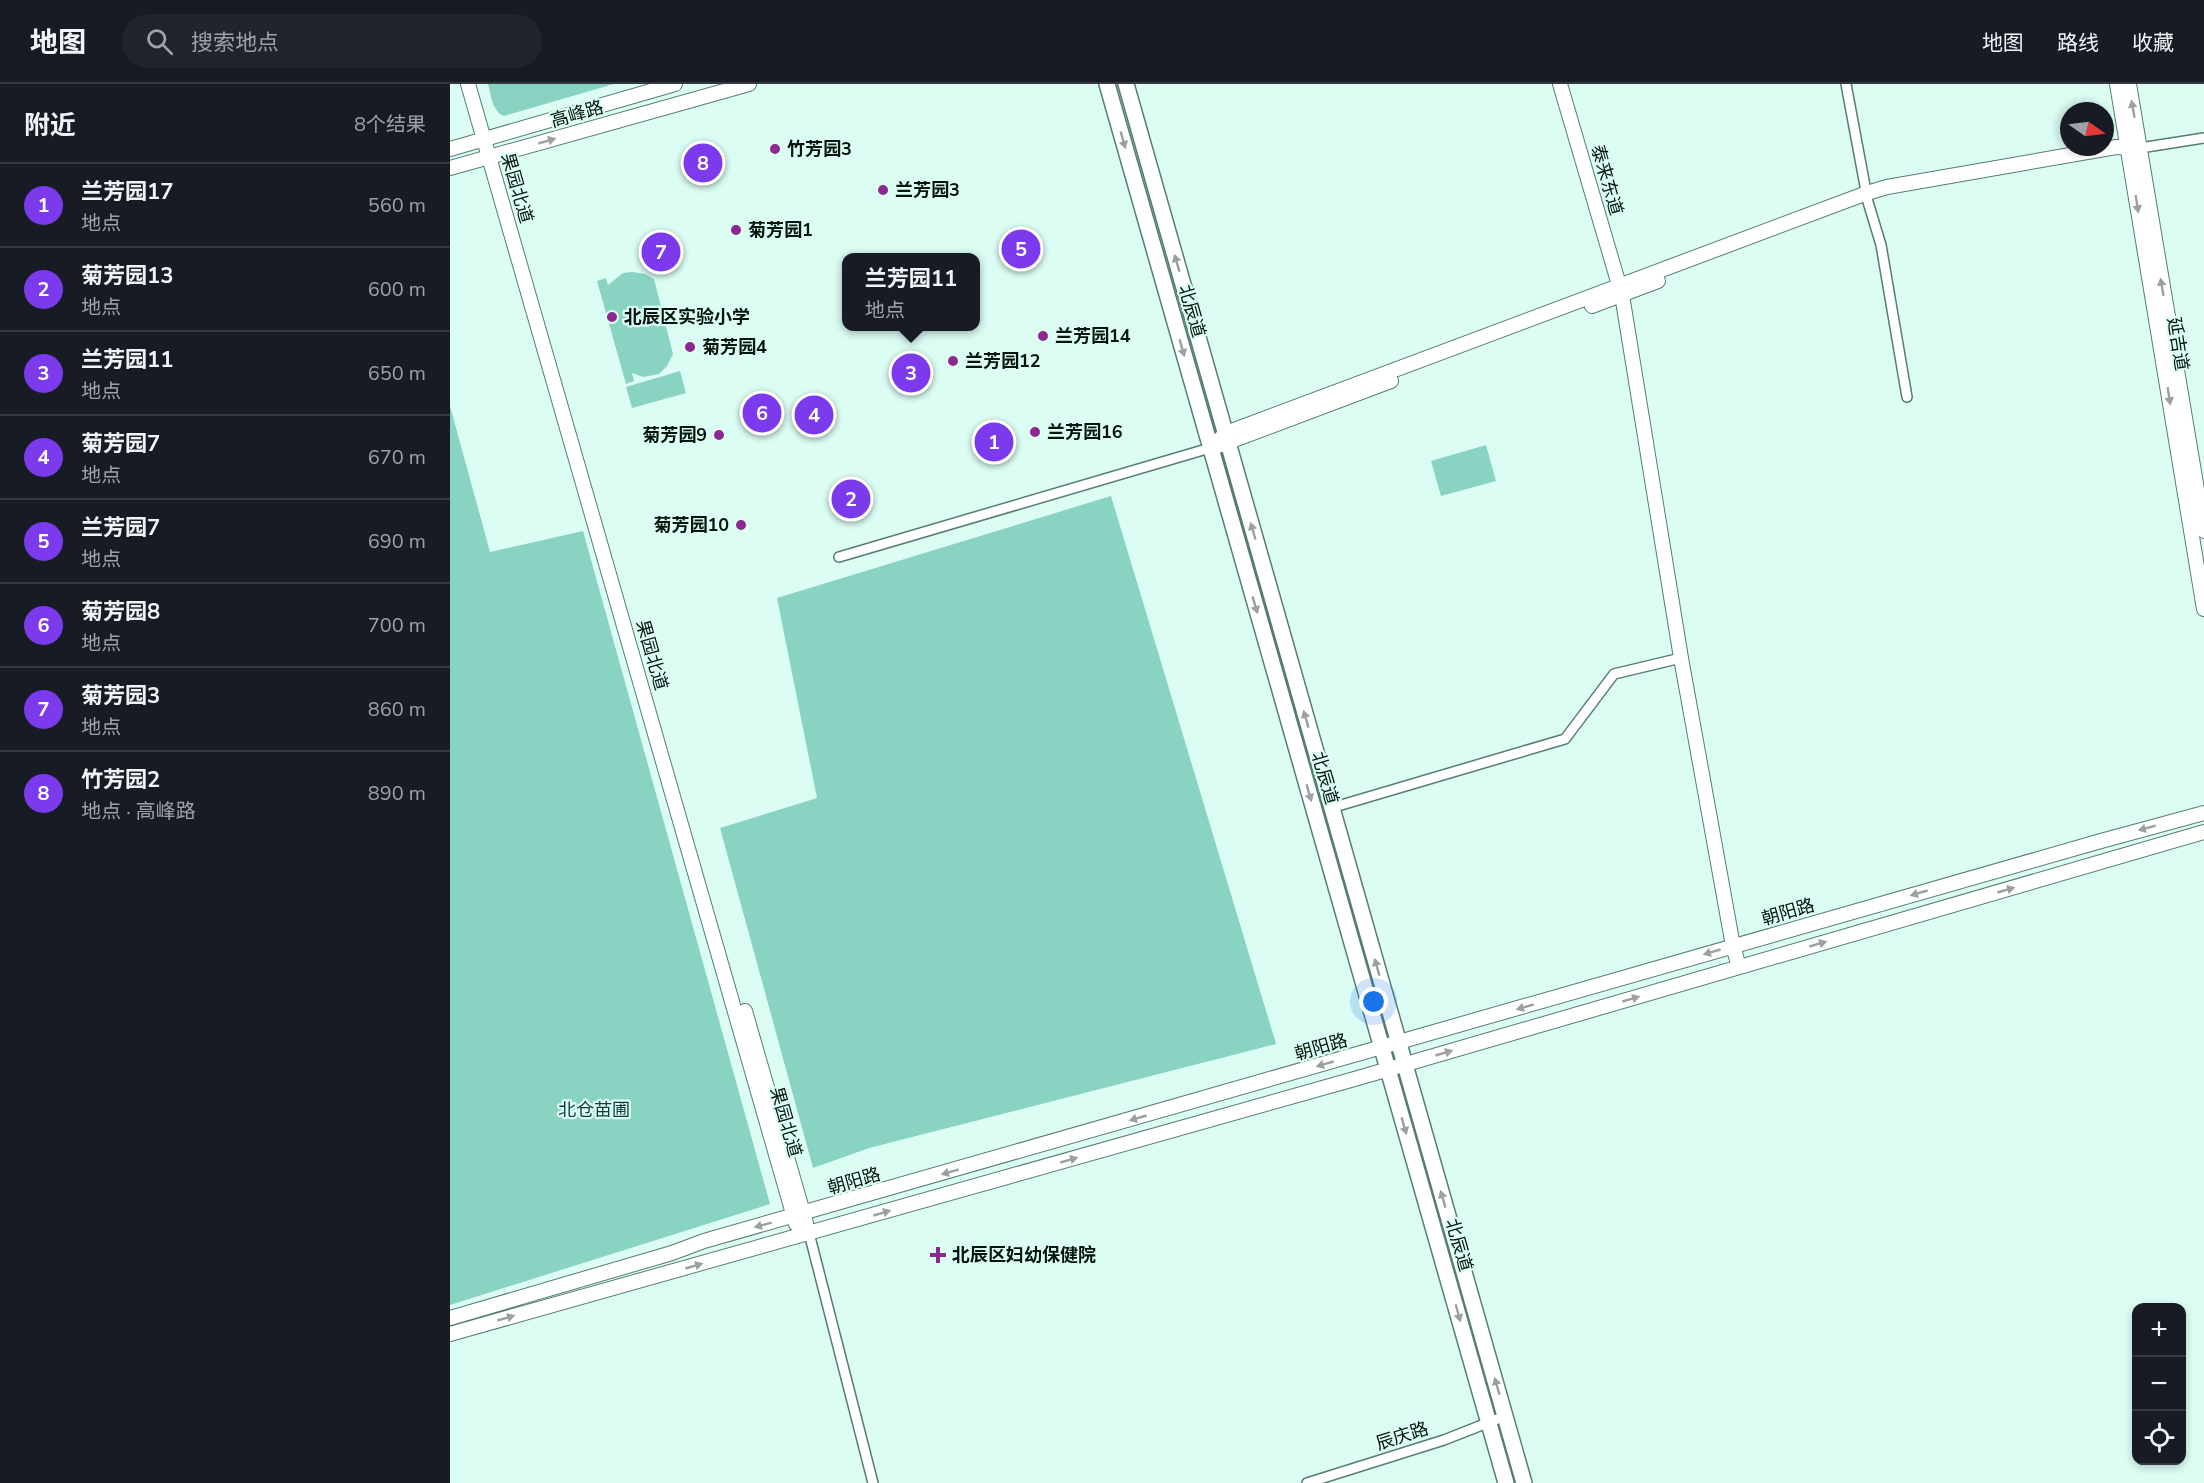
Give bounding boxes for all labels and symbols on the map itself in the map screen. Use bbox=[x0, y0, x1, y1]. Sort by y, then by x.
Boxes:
street label: 高峰路 bbox=[548, 95, 606, 133]
one-way arrow bbox=[2128, 99, 2137, 118]
north arrow bbox=[2060, 102, 2114, 156]
one-way arrow bbox=[1119, 131, 1128, 149]
one-way arrow bbox=[538, 136, 556, 145]
place label: 竹芳园3 bbox=[787, 137, 852, 161]
pin: 8 bbox=[684, 140, 722, 185]
marker: 竹芳园3 bbox=[768, 142, 782, 156]
street label: 泰来东道 bbox=[1586, 142, 1628, 218]
street label: 果园北道 bbox=[496, 150, 538, 226]
place label: 兰芳园3 bbox=[895, 178, 960, 202]
marker: 兰芳园3 bbox=[876, 183, 890, 197]
one-way arrow bbox=[2133, 195, 2142, 214]
place label: 菊芳园1 bbox=[748, 218, 813, 242]
marker: 菊芳园1 bbox=[729, 223, 743, 237]
pin: 5 bbox=[1002, 226, 1040, 272]
pin: 7 bbox=[642, 230, 680, 274]
one-way arrow bbox=[1172, 254, 1181, 272]
one-way arrow bbox=[2158, 277, 2167, 296]
street label: 北辰道 bbox=[1173, 282, 1211, 340]
place label: 北辰区实验小学 bbox=[624, 305, 750, 329]
marker: 北辰区实验小学 bbox=[605, 310, 619, 324]
street label: 延吉道 bbox=[2162, 315, 2194, 373]
place label: 兰芳园14 bbox=[1055, 324, 1131, 348]
marker: 兰芳园14 bbox=[1036, 329, 1050, 343]
place label: 菊芳园4 bbox=[702, 335, 767, 359]
one-way arrow bbox=[1178, 339, 1187, 357]
marker: 菊芳园4 bbox=[683, 340, 697, 354]
place label: 兰芳园12 bbox=[965, 349, 1041, 373]
pin: 3 bbox=[892, 350, 930, 396]
marker: 兰芳园12 bbox=[946, 354, 960, 368]
one-way arrow bbox=[2165, 387, 2174, 406]
pin: 6 bbox=[742, 390, 782, 436]
pin: 4 bbox=[794, 392, 834, 438]
pin: 1 bbox=[974, 420, 1014, 464]
place label: 兰芳园16 bbox=[1047, 420, 1123, 444]
place label: 菊芳园9 bbox=[642, 423, 707, 447]
marker: 兰芳园16 bbox=[1028, 425, 1042, 439]
marker: 菊芳园9 bbox=[712, 428, 726, 442]
pin: 2 bbox=[832, 476, 870, 522]
place label: 菊芳园10 bbox=[653, 513, 729, 537]
marker: 菊芳园10 bbox=[734, 518, 748, 532]
one-way arrow bbox=[1248, 522, 1257, 540]
one-way arrow bbox=[1251, 596, 1260, 614]
street label: 果园北道 bbox=[631, 617, 673, 693]
one-way arrow bbox=[1301, 710, 1310, 728]
street label: 北辰道 bbox=[1306, 749, 1344, 807]
one-way arrow bbox=[1305, 784, 1314, 802]
one-way arrow bbox=[2138, 824, 2157, 834]
one-way arrow bbox=[1997, 885, 2015, 894]
one-way arrow bbox=[1910, 889, 1928, 898]
street label: 朝阳路 bbox=[1759, 893, 1817, 931]
one-way arrow bbox=[1809, 939, 1827, 948]
one-way arrow bbox=[1703, 948, 1721, 958]
one-way arrow bbox=[1372, 958, 1381, 976]
your location bbox=[1359, 987, 1388, 1016]
one-way arrow bbox=[1622, 994, 1640, 1003]
one-way arrow bbox=[1515, 1003, 1533, 1012]
street label: 朝阳路 bbox=[1292, 1028, 1350, 1066]
one-way arrow bbox=[1435, 1048, 1453, 1057]
one-way arrow bbox=[1316, 1060, 1334, 1069]
street label: 果园北道 bbox=[765, 1084, 807, 1160]
park label: 北仓苗圃 bbox=[558, 1098, 630, 1122]
one-way arrow bbox=[1129, 1114, 1147, 1123]
one-way arrow bbox=[1400, 1117, 1409, 1135]
one-way arrow bbox=[1060, 1155, 1078, 1164]
street label: 朝阳路 bbox=[825, 1162, 883, 1200]
one-way arrow bbox=[941, 1168, 959, 1177]
one-way arrow bbox=[1438, 1190, 1447, 1208]
one-way arrow bbox=[873, 1208, 891, 1217]
street label: 北辰道 bbox=[1440, 1216, 1478, 1274]
one-way arrow bbox=[754, 1221, 772, 1231]
place label: 北辰区妇幼保健院 bbox=[952, 1243, 1096, 1267]
marker: 北辰区妇幼保健院 bbox=[929, 1246, 947, 1264]
one-way arrow bbox=[685, 1260, 703, 1270]
one-way arrow bbox=[1454, 1304, 1464, 1322]
one-way arrow bbox=[497, 1313, 515, 1322]
one-way arrow bbox=[1491, 1377, 1501, 1395]
street label: 辰庆路 bbox=[1373, 1416, 1431, 1456]

